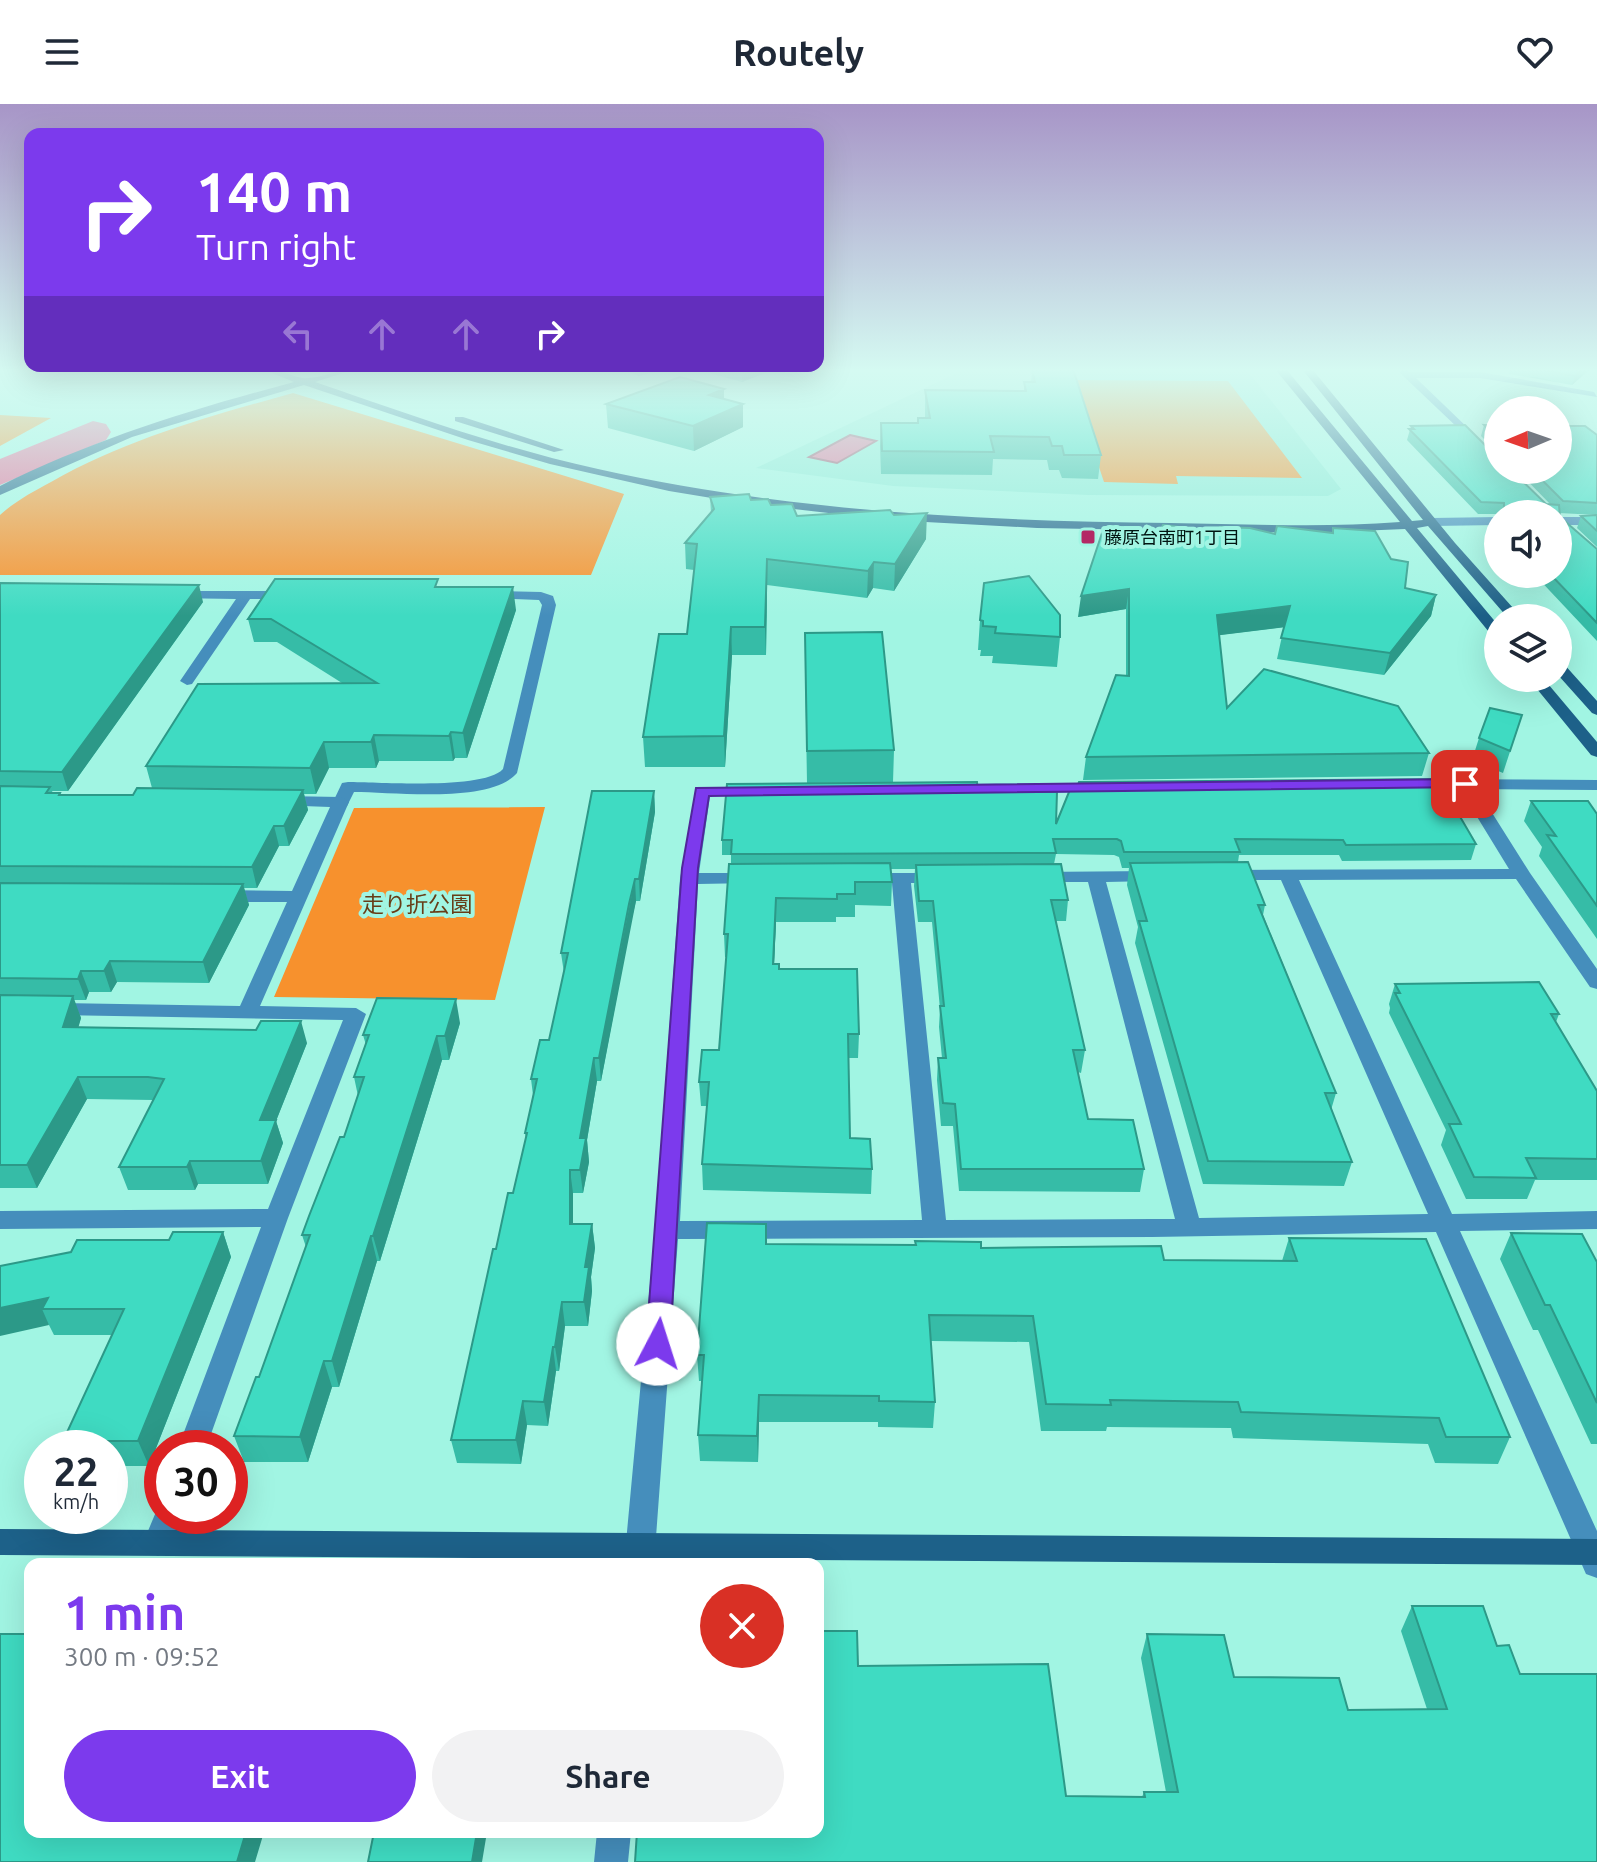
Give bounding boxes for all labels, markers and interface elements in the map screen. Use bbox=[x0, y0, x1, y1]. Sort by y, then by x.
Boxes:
icon: menu bbox=[40, 30, 84, 74]
icon: heart bbox=[1513, 30, 1557, 74]
text: Routely bbox=[733, 32, 864, 73]
icon: right bbox=[64, 160, 168, 264]
text: 140 m bbox=[196, 160, 352, 223]
text: Turn right bbox=[196, 226, 356, 267]
icon: left bbox=[276, 312, 320, 356]
icon: ahead bbox=[360, 312, 404, 356]
icon: ahead bbox=[444, 312, 488, 356]
icon: right bbox=[528, 312, 572, 356]
north arrow bbox=[1484, 396, 1572, 484]
map controls bbox=[1484, 396, 1572, 692]
button: sound bbox=[1484, 500, 1572, 588]
place label: 藤原台南町1丁目 bbox=[1104, 527, 1240, 547]
marker: 藤原台南町1丁目 bbox=[1079, 528, 1097, 546]
button: layers bbox=[1484, 604, 1572, 692]
pin bbox=[1431, 750, 1499, 818]
icon: arrive bbox=[1443, 762, 1487, 806]
park label: 走り折公園 bbox=[362, 891, 472, 916]
position arrow bbox=[616, 1302, 700, 1386]
speed limit sign: 30 bbox=[144, 1430, 248, 1534]
text: 22 bbox=[53, 1449, 99, 1494]
text: km/h bbox=[53, 1490, 99, 1513]
button: close bbox=[700, 1584, 784, 1668]
text: 1 min bbox=[64, 1585, 185, 1639]
text: 300 m · 09:52 bbox=[64, 1642, 220, 1671]
button: Exit bbox=[64, 1730, 416, 1822]
button: Share bbox=[432, 1730, 784, 1822]

